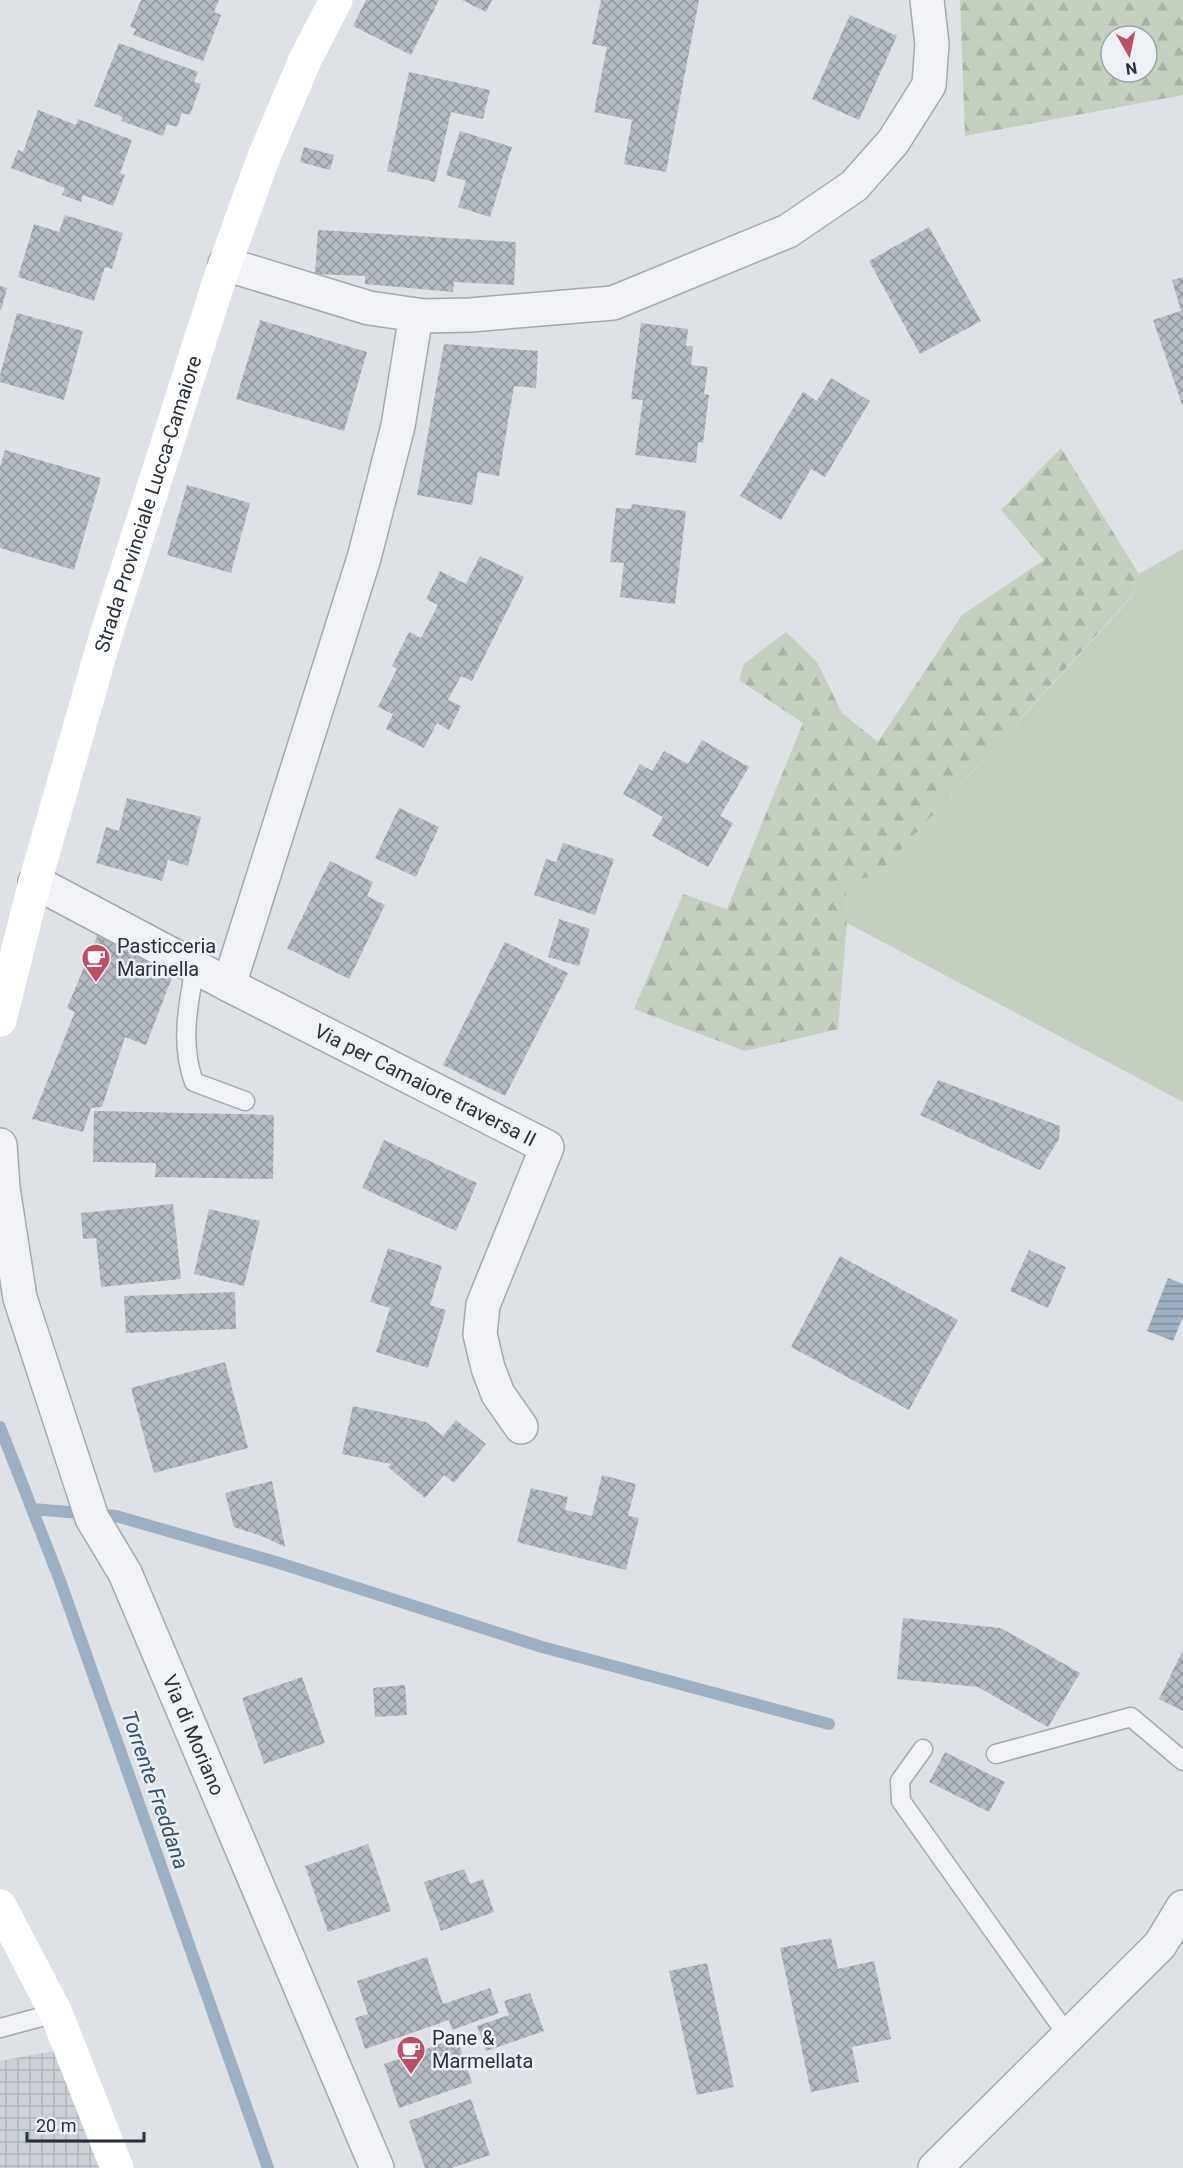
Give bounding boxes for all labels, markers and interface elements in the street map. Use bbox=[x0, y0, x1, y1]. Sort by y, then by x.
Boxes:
north arrow bbox=[1099, 24, 1159, 84]
text: N bbox=[1124, 58, 1138, 79]
street label: Strada Provinciale Lucca-Camaiore bbox=[90, 352, 206, 655]
place label: Pasticceria Marinella bbox=[117, 934, 216, 981]
cafe icon: Pasticceria Marinella bbox=[80, 942, 112, 984]
street label: Via per Camaiore traversa II bbox=[310, 1019, 540, 1151]
street label: Via di Moriano bbox=[158, 1671, 230, 1799]
water label: Torrente Freddana bbox=[117, 1708, 193, 1872]
place label: Pane & Marmellata bbox=[432, 2026, 533, 2073]
cafe icon: Pane & Marmellata bbox=[395, 2034, 427, 2076]
scale bar bbox=[27, 2105, 144, 2143]
text: 20 m bbox=[36, 2115, 76, 2136]

